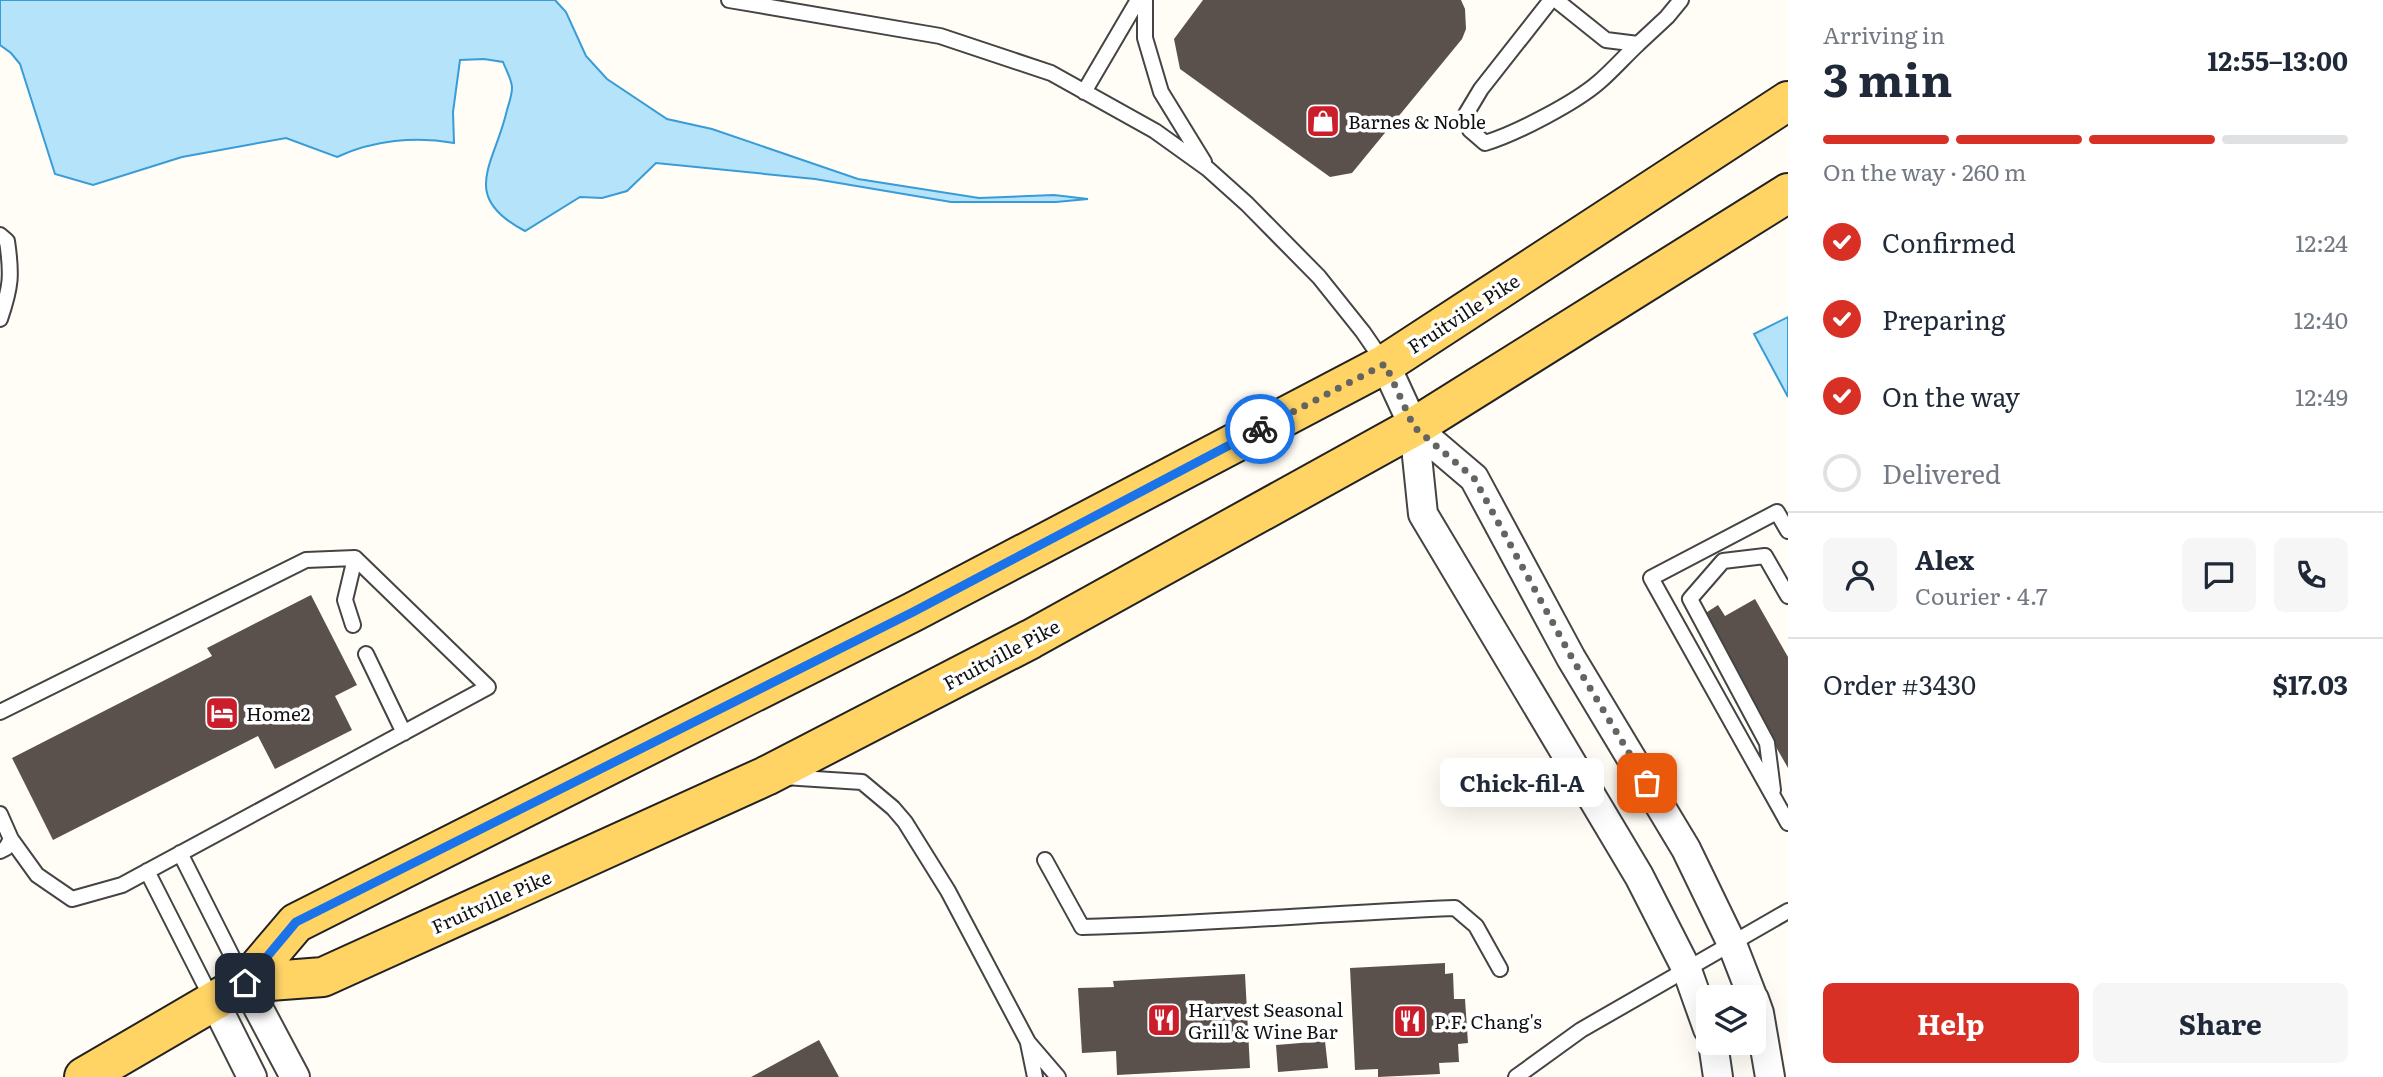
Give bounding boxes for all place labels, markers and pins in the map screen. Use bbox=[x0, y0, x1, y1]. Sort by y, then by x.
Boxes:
shop icon: Barnes & Noble bbox=[1304, 102, 1342, 140]
place label: Barnes & Noble bbox=[1348, 107, 1486, 135]
hotel icon: Home2 bbox=[203, 694, 241, 732]
place label: Home2 bbox=[246, 699, 311, 727]
pin bbox=[1617, 753, 1677, 813]
callout: Chick-fil-A bbox=[1440, 758, 1605, 808]
pin bbox=[215, 953, 275, 1013]
place label: Harvest Seasonal Grill & Wine Bar bbox=[1188, 995, 1343, 1045]
restaurant icon: Harvest Seasonal Grill & Wine Bar bbox=[1145, 1001, 1183, 1039]
restaurant icon: P.F. Chang's bbox=[1391, 1002, 1429, 1040]
place label: P.F. Chang's bbox=[1434, 1007, 1542, 1035]

